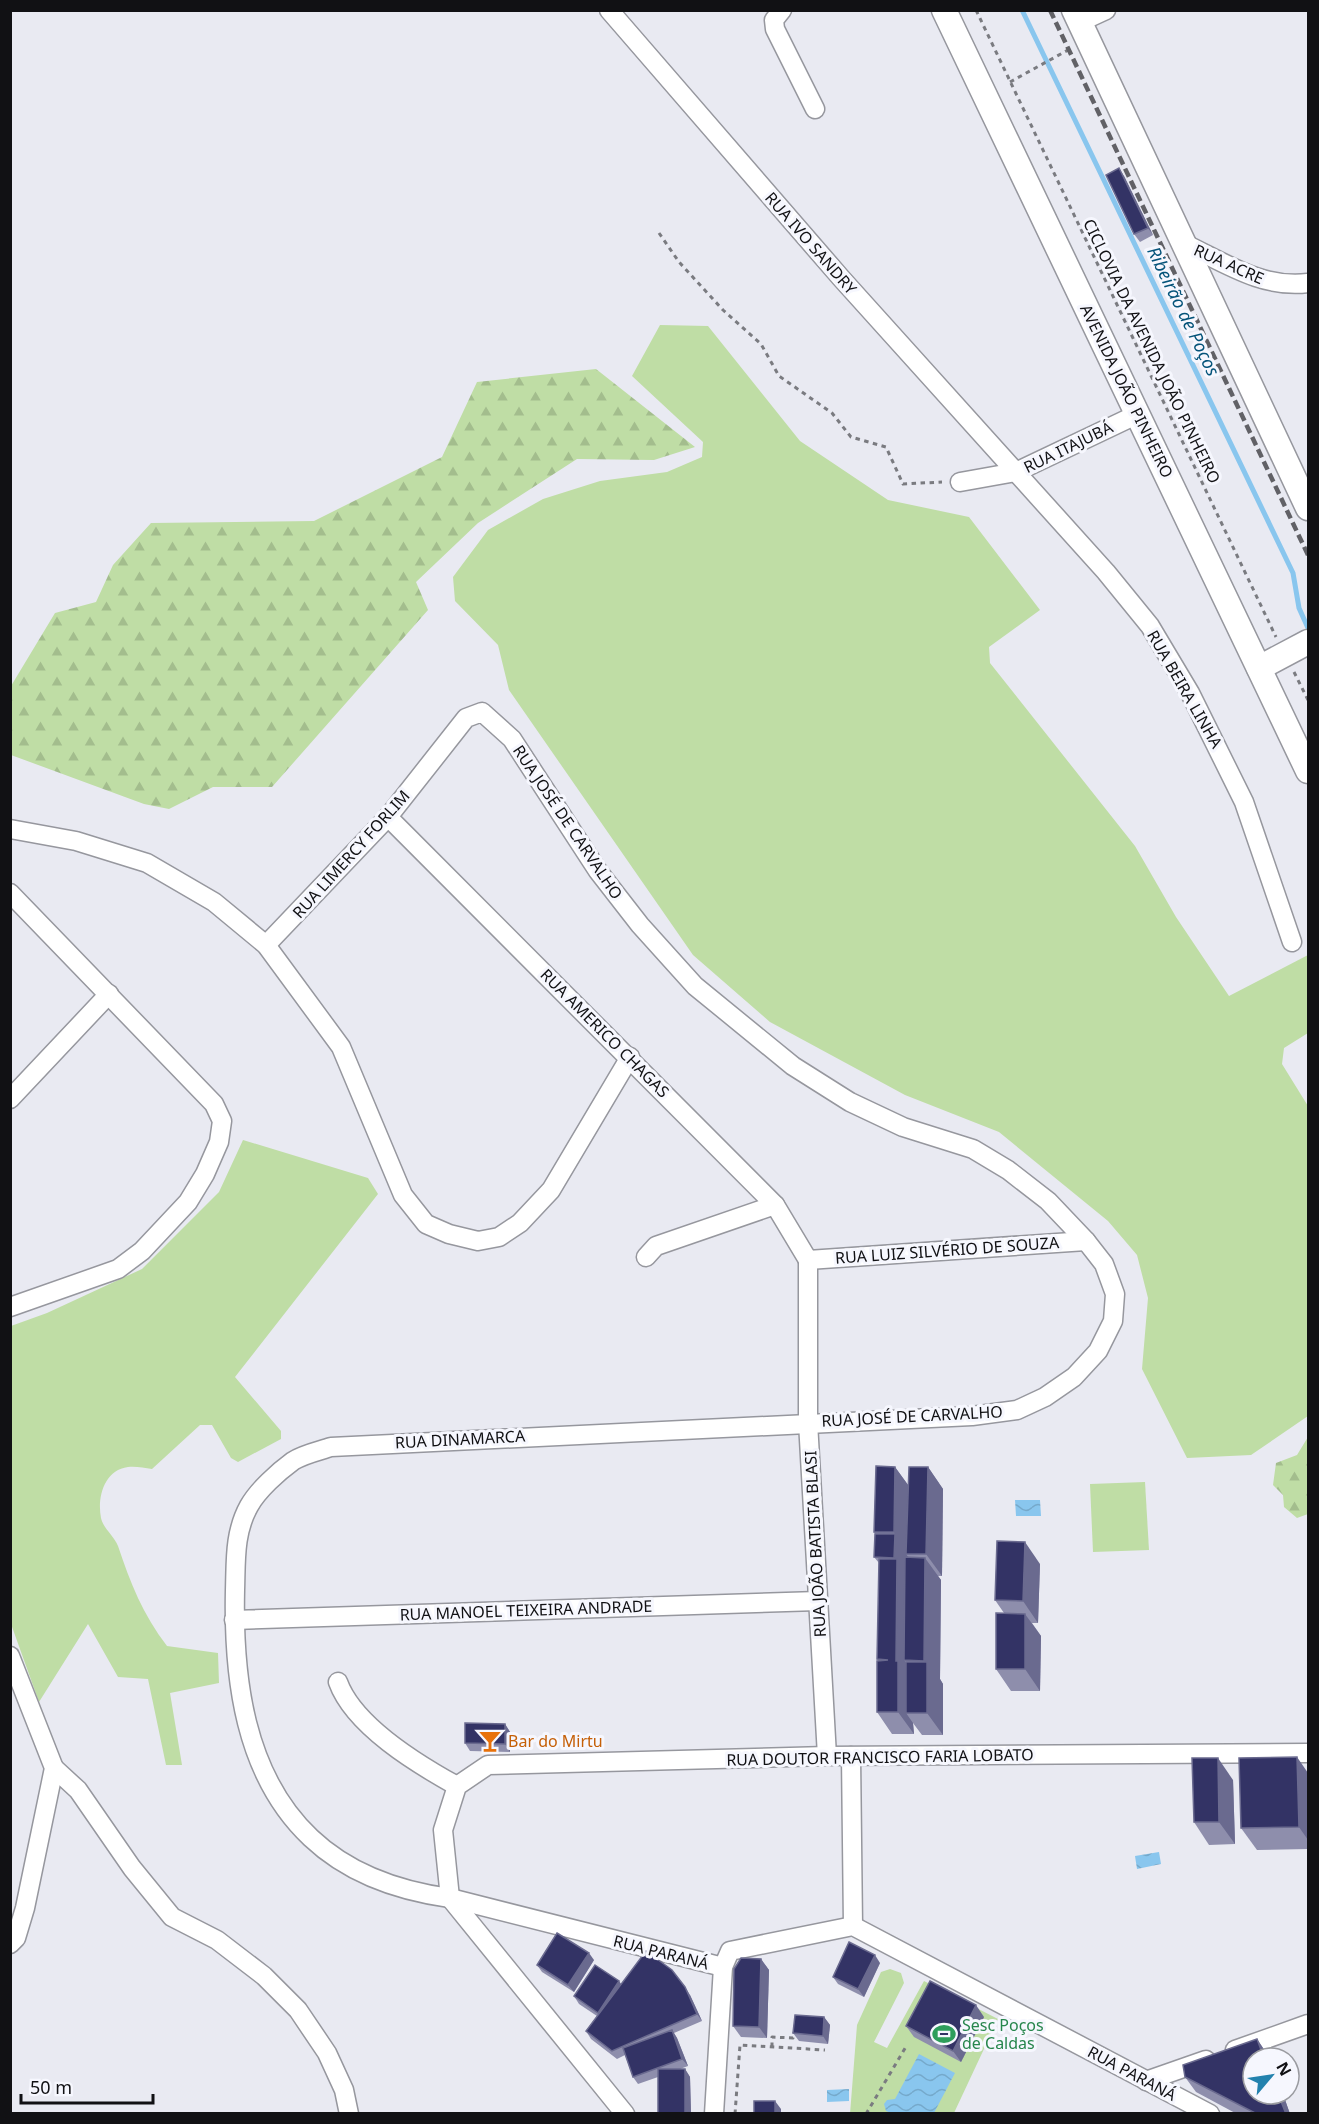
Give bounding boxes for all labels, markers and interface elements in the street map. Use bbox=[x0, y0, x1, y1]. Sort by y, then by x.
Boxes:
street label: RUA IVO SANDRY bbox=[760, 187, 862, 300]
street label: CICLOVIA DA AVENIDA JOÃO PINHEIRO bbox=[1079, 216, 1225, 486]
street label: RUA ACRE bbox=[1190, 239, 1268, 289]
water label: Ribeirão de Poços bbox=[1142, 242, 1226, 380]
street label: AVENIDA JOÃO PINHEIRO bbox=[1077, 301, 1177, 481]
street label: RUA ITAJUBÁ bbox=[1020, 416, 1117, 478]
street label: RUA BEIRA LINHA bbox=[1142, 626, 1228, 753]
street label: RUA JOSÉ DE CARVALHO bbox=[508, 741, 628, 903]
street label: RUA LIMERCY FORLIM bbox=[287, 785, 415, 923]
street label: RUA AMERICO CHAGAS bbox=[536, 964, 674, 1102]
street label: RUA LUIZ SILVÉRIO DE SOUZA bbox=[834, 1231, 1060, 1269]
street label: RUA JOSÉ DE CARVALHO bbox=[821, 1400, 1003, 1432]
street label: RUA DINAMARCA bbox=[394, 1425, 526, 1453]
street label: RUA JOÃO BATISTA BLASI bbox=[799, 1450, 831, 1638]
street label: RUA MANOEL TEIXEIRA ANDRADE bbox=[399, 1595, 653, 1625]
bar icon: Bar do Mirtu bbox=[477, 1728, 503, 1754]
place label: Bar do Mirtu bbox=[508, 1730, 603, 1752]
street label: RUA DOUTOR FRANCISCO FARIA LOBATO bbox=[726, 1743, 1034, 1771]
street label: RUA PARANÁ bbox=[611, 1930, 712, 1975]
place label: Sesc Poços de Caldas bbox=[962, 2014, 1044, 2054]
sports icon: Sesc Poços de Caldas bbox=[931, 2021, 957, 2047]
street label: RUA PARANÁ bbox=[1084, 2040, 1181, 2106]
north arrow bbox=[1241, 2046, 1301, 2106]
text: N bbox=[1271, 2058, 1297, 2080]
scale bar bbox=[21, 2067, 153, 2105]
text: 50 m bbox=[30, 2075, 72, 2099]

